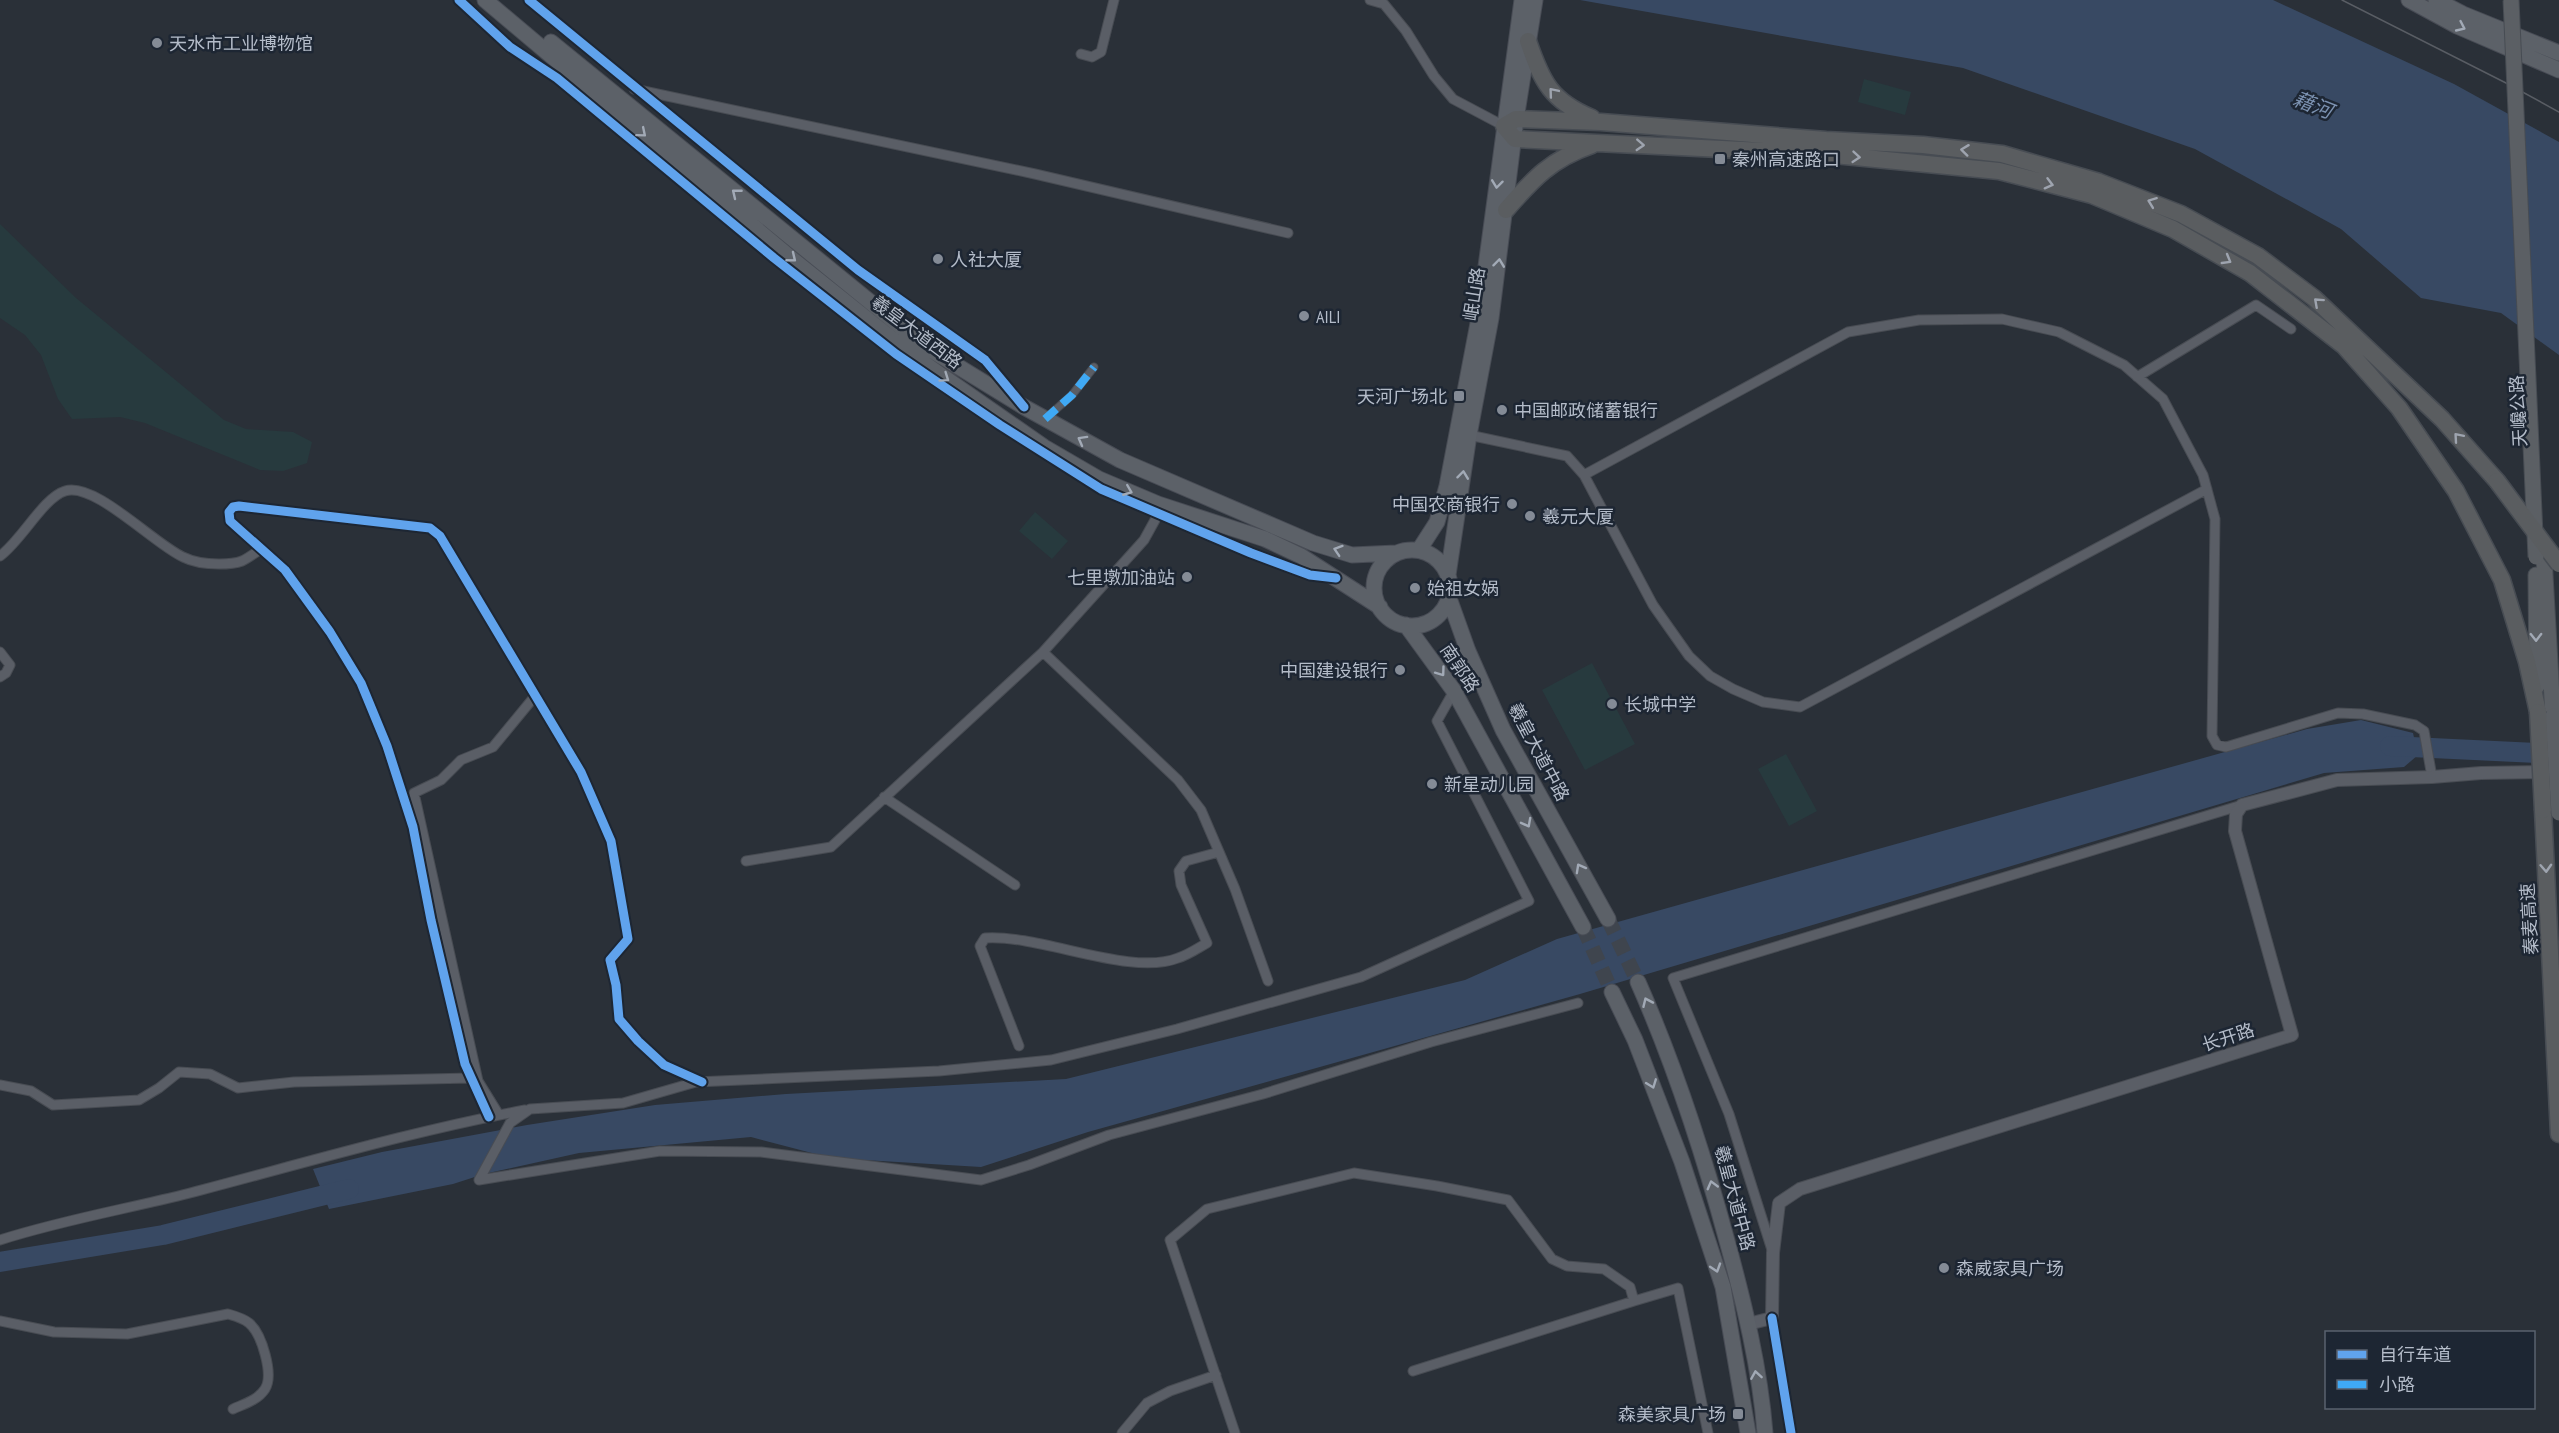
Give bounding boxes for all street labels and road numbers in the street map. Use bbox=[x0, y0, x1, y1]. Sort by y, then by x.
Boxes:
street label: 岷山路 bbox=[1458, 266, 1490, 322]
street label: 羲皇大道西路 bbox=[867, 290, 967, 374]
street label: 天巉公路 bbox=[2505, 374, 2531, 448]
street label: 南郭路 bbox=[1435, 639, 1485, 697]
street label: 羲皇大道中路 bbox=[1503, 699, 1575, 805]
street label: 秦麦高速 bbox=[2516, 882, 2542, 956]
street label: 长开路 bbox=[2199, 1018, 2257, 1056]
street label: 羲皇大道中路 bbox=[1710, 1143, 1760, 1253]

